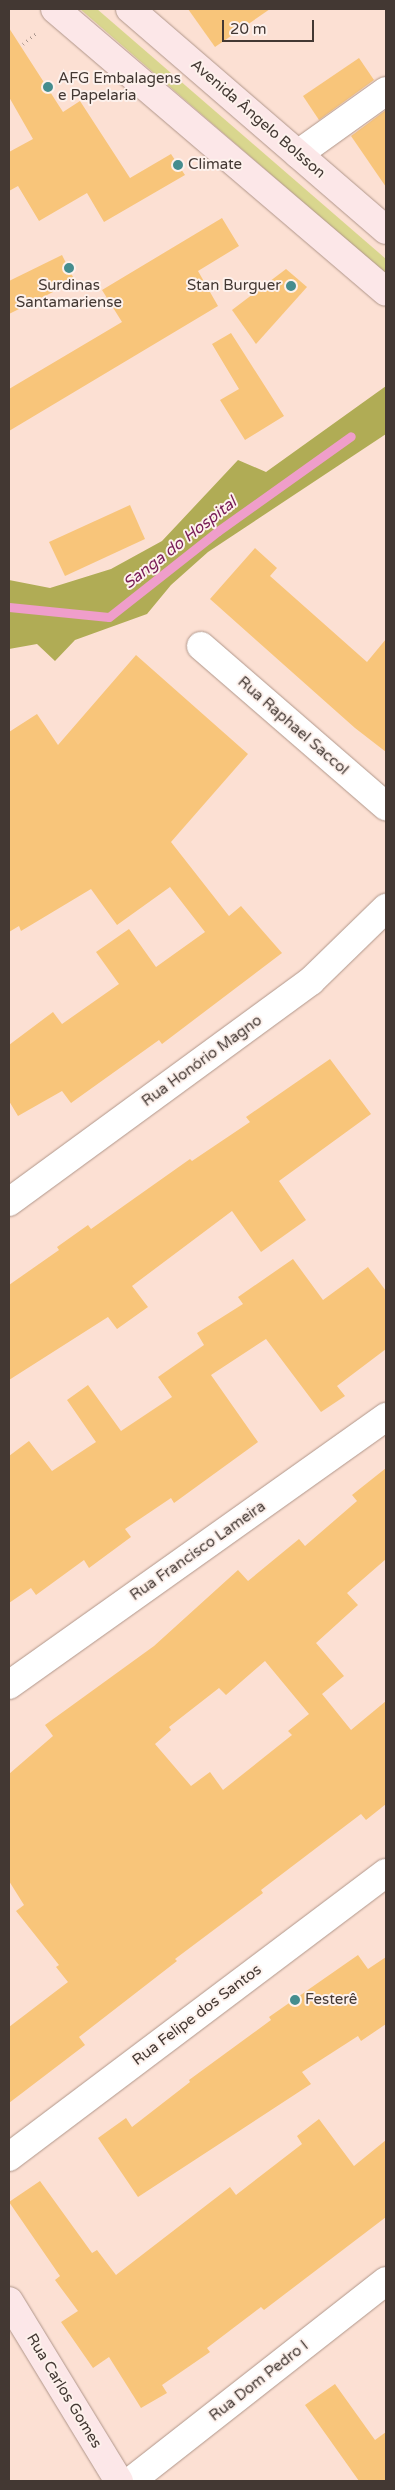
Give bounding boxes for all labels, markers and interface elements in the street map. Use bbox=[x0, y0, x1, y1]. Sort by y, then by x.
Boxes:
scale bar bbox=[225, 10, 318, 42]
text: 20 m bbox=[230, 20, 267, 38]
street label: Avenida Ângelo Bolsson bbox=[187, 56, 329, 182]
place label: AFG Embalagens e Papelaria bbox=[58, 69, 181, 104]
marker: AFG Embalagens e Papelaria bbox=[42, 81, 54, 93]
place label: Climate bbox=[188, 156, 242, 174]
marker: Climate bbox=[172, 159, 184, 171]
marker: Surdinas Santamariense bbox=[63, 262, 75, 274]
place label: Surdinas Santamariense bbox=[16, 276, 122, 311]
place label: Stan Burguer bbox=[187, 277, 281, 295]
marker: Stan Burguer bbox=[285, 280, 297, 292]
water label: Sanga do Hospital bbox=[120, 493, 240, 593]
street label: Rua Raphael Saccol bbox=[234, 673, 352, 779]
street label: Rua Honório Magno bbox=[139, 1011, 265, 1111]
street label: Rua Francisco Lameira bbox=[127, 1497, 269, 1605]
street label: Rua Felipe dos Santos bbox=[129, 1961, 265, 2069]
place label: Festerê bbox=[305, 1991, 357, 2009]
marker: Festerê bbox=[289, 1994, 301, 2006]
street label: Rua Carlos Gomes bbox=[23, 2330, 105, 2452]
street label: Rua Dom Pedro I bbox=[206, 2337, 312, 2425]

